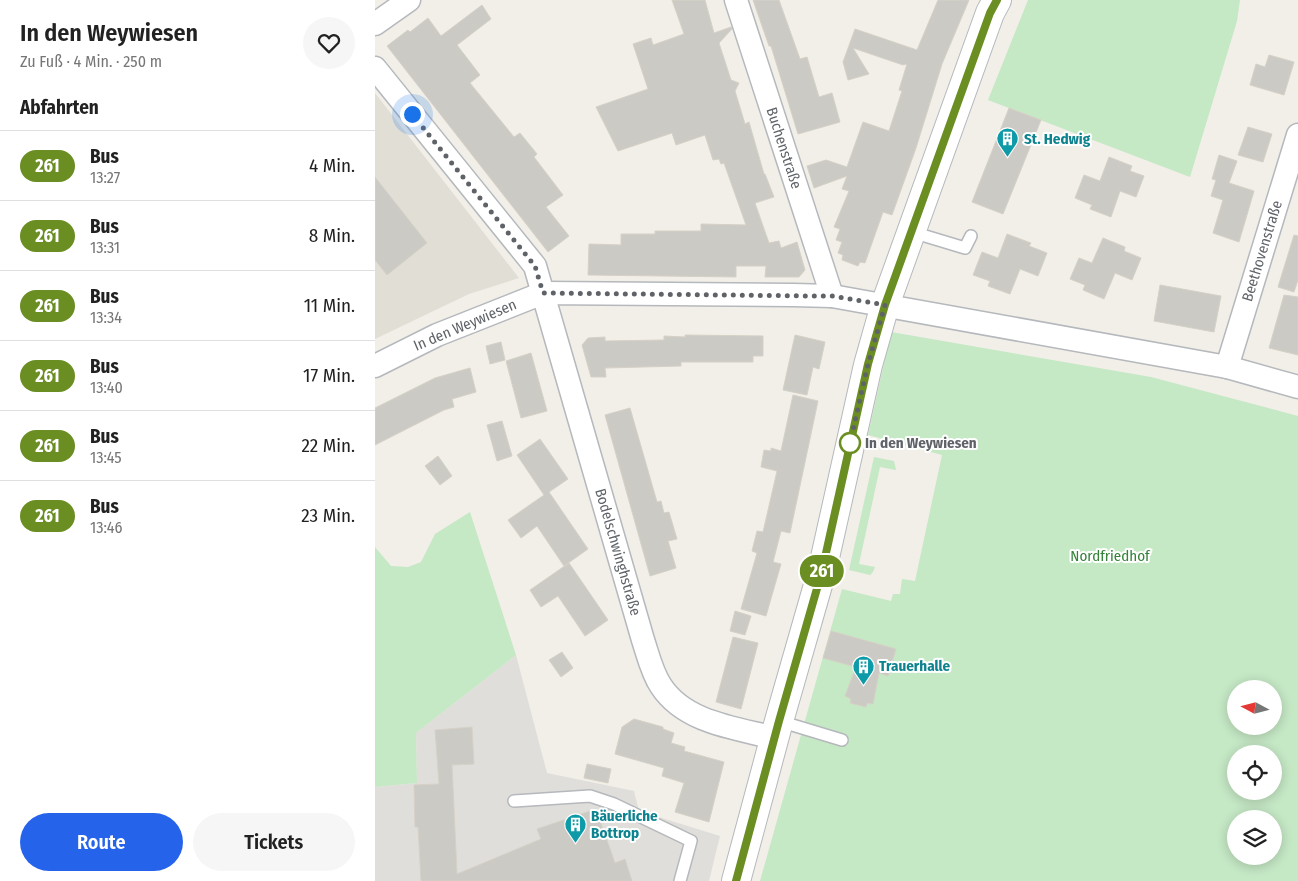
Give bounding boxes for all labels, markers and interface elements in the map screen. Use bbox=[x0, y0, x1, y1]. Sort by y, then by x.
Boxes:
button: heart bbox=[303, 17, 355, 69]
text: In den Weywiesen bbox=[20, 19, 198, 47]
text: Zu Fuß · 4 Min. · 250 m bbox=[20, 52, 162, 71]
text: Abfahrten bbox=[20, 96, 99, 119]
your location bbox=[400, 102, 425, 127]
street label: Buchenstraße bbox=[762, 105, 806, 191]
building icon: St. Hedwig bbox=[996, 127, 1020, 158]
place label: St. Hedwig bbox=[1024, 130, 1091, 148]
text: Bus bbox=[90, 145, 119, 168]
text: 4 Min. bbox=[309, 154, 355, 177]
text: 261 bbox=[35, 155, 60, 177]
text: 13:27 bbox=[90, 168, 120, 187]
street label: Beethovenstraße bbox=[1238, 198, 1286, 304]
text: Bus bbox=[90, 215, 119, 238]
text: 8 Min. bbox=[309, 224, 355, 247]
text: 261 bbox=[35, 225, 60, 247]
text: 13:31 bbox=[90, 238, 120, 257]
text: Bus bbox=[90, 285, 119, 308]
text: 11 Min. bbox=[304, 294, 355, 317]
text: 261 bbox=[35, 295, 60, 317]
street label: In den Weywiesen bbox=[411, 295, 519, 355]
text: 13:34 bbox=[90, 308, 122, 327]
text: Bus bbox=[90, 355, 119, 378]
text: 17 Min. bbox=[303, 364, 355, 387]
text: 261 bbox=[35, 365, 60, 387]
text: 13:40 bbox=[90, 378, 123, 397]
text: Bus bbox=[90, 425, 119, 448]
marker: In den Weywiesen bbox=[839, 432, 861, 454]
text: 22 Min. bbox=[301, 434, 355, 457]
place label: In den Weywiesen bbox=[865, 434, 977, 452]
text: 261 bbox=[35, 435, 60, 457]
text: 13:45 bbox=[90, 448, 122, 467]
street label: Bodelschwinghstraße bbox=[591, 486, 645, 618]
text: Bus bbox=[90, 495, 119, 518]
text: 23 Min. bbox=[301, 504, 355, 527]
text: 261 bbox=[35, 505, 60, 527]
text: 13:46 bbox=[90, 518, 122, 537]
park label: Nordfriedhof bbox=[1070, 547, 1151, 565]
line badge: 261 bbox=[793, 555, 851, 587]
text: 261 bbox=[810, 560, 834, 582]
building icon: Trauerhalle bbox=[851, 654, 875, 685]
place label: Trauerhalle bbox=[879, 657, 951, 675]
north arrow bbox=[1227, 680, 1283, 735]
map controls bbox=[1227, 680, 1282, 865]
button: locate bbox=[1227, 745, 1282, 800]
place label: Bäuerliche Bottrop bbox=[591, 807, 658, 842]
button: layers bbox=[1227, 810, 1282, 865]
button: Route bbox=[20, 813, 183, 871]
button: Tickets bbox=[193, 813, 355, 871]
building icon: Bäuerliche Bottrop bbox=[563, 813, 587, 844]

